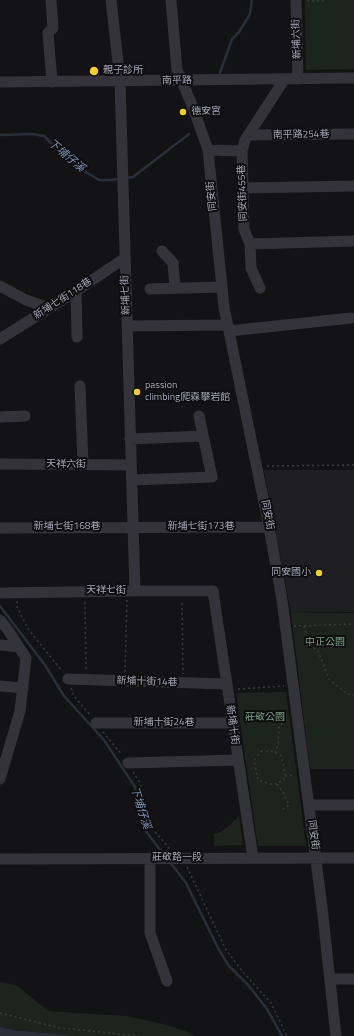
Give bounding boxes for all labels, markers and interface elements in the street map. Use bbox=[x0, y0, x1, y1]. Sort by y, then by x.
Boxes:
street label: 新埔六街 bbox=[290, 19, 304, 59]
marker: 親子診所 bbox=[88, 65, 100, 77]
place label: 親子診所 bbox=[103, 65, 143, 77]
street label: 南平路 bbox=[162, 75, 192, 87]
place label: 德安宮 bbox=[191, 106, 221, 118]
marker: 德安宮 bbox=[178, 107, 188, 117]
street label: 南平路254巷 bbox=[272, 129, 330, 141]
water label: 下埔仔溪 bbox=[45, 137, 87, 175]
street label: 同安街455巷 bbox=[236, 164, 250, 222]
street label: 同安街 bbox=[204, 180, 220, 212]
street label: 新埔七街 bbox=[119, 275, 133, 315]
street label: 新埔七街118巷 bbox=[32, 276, 94, 322]
place label: passion climbing爬森攀岩館 bbox=[145, 380, 230, 404]
marker: passion climbing爬森攀岩館 bbox=[132, 387, 142, 397]
street label: 天祥六街 bbox=[46, 459, 86, 471]
street label: 同安街 bbox=[258, 499, 276, 531]
street label: 新埔七街168巷 bbox=[34, 521, 100, 533]
street label: 新埔七街173巷 bbox=[168, 521, 234, 533]
place label: 同安國小 bbox=[271, 567, 311, 579]
marker: 同安國小 bbox=[314, 568, 324, 578]
street label: 天祥七街 bbox=[86, 585, 126, 597]
park label: 中正公園 bbox=[305, 637, 345, 649]
street label: 新埔十街14巷 bbox=[116, 675, 178, 689]
street label: 新埔十街 bbox=[223, 704, 241, 746]
park label: 莊敬公園 bbox=[245, 712, 285, 724]
street label: 新埔十街24巷 bbox=[133, 717, 195, 729]
water label: 下埔仔溪 bbox=[127, 785, 153, 831]
street label: 同安街 bbox=[305, 819, 321, 851]
street label: 莊敬路一段 bbox=[152, 852, 202, 864]

